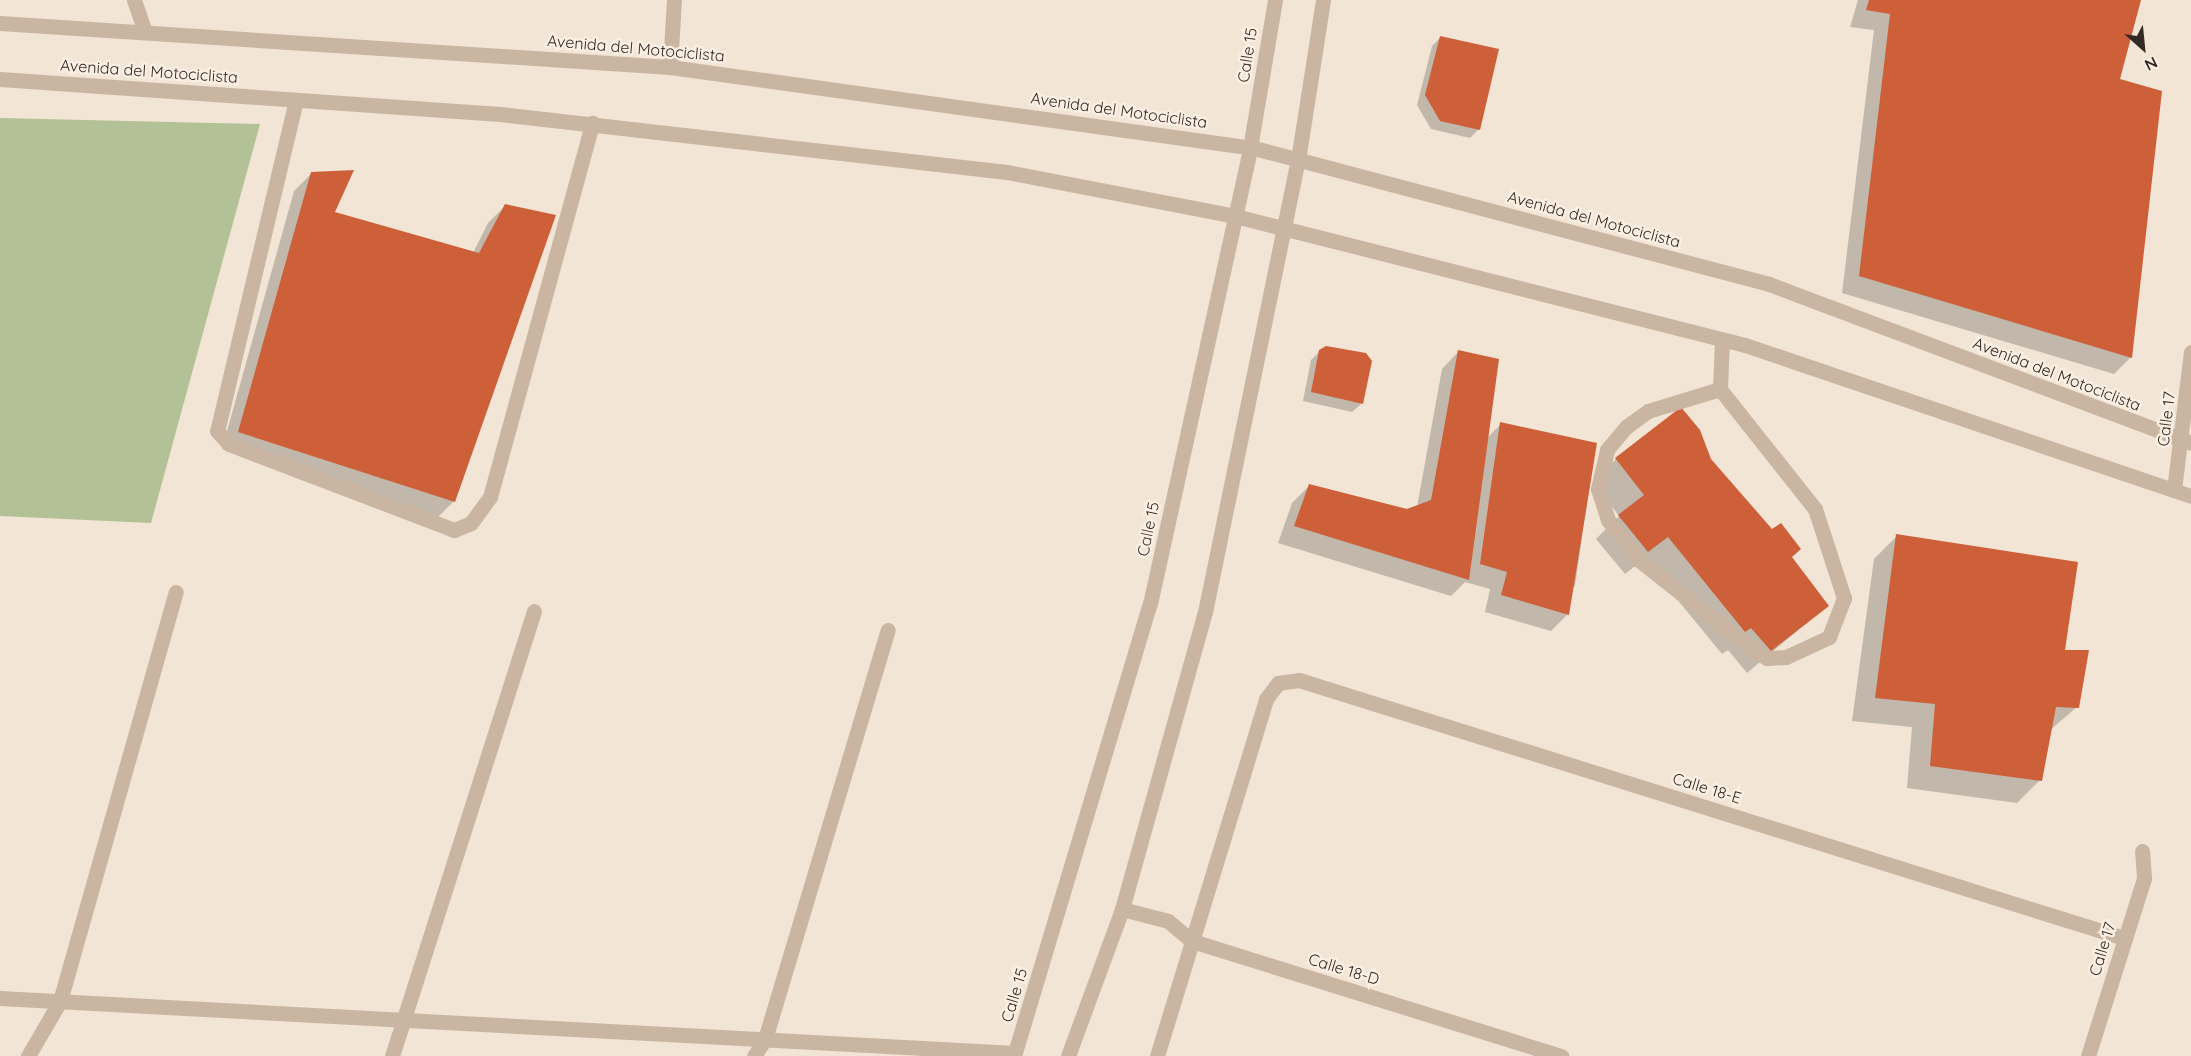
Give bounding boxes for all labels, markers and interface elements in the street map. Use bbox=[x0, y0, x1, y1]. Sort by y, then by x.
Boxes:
north arrow bbox=[2113, 18, 2173, 78]
street label: Calle 15 bbox=[1233, 26, 1261, 84]
street label: Avenida del Motociclista bbox=[546, 31, 726, 65]
text: N bbox=[2141, 52, 2161, 76]
street label: Avenida del Motociclista bbox=[59, 55, 239, 87]
street label: Avenida del Motociclista bbox=[1029, 88, 1209, 132]
street label: Avenida del Motociclista bbox=[1505, 187, 1683, 251]
street label: Avenida del Motociclista bbox=[1970, 333, 2144, 415]
street label: Calle 17 bbox=[2153, 391, 2179, 447]
street label: Calle 15 bbox=[1133, 500, 1163, 558]
street label: Calle 18-E bbox=[1670, 768, 1744, 808]
street label: Calle 17 bbox=[2085, 920, 2119, 978]
street label: Calle 18-D bbox=[1306, 949, 1382, 989]
street label: Calle 15 bbox=[997, 966, 1031, 1024]

